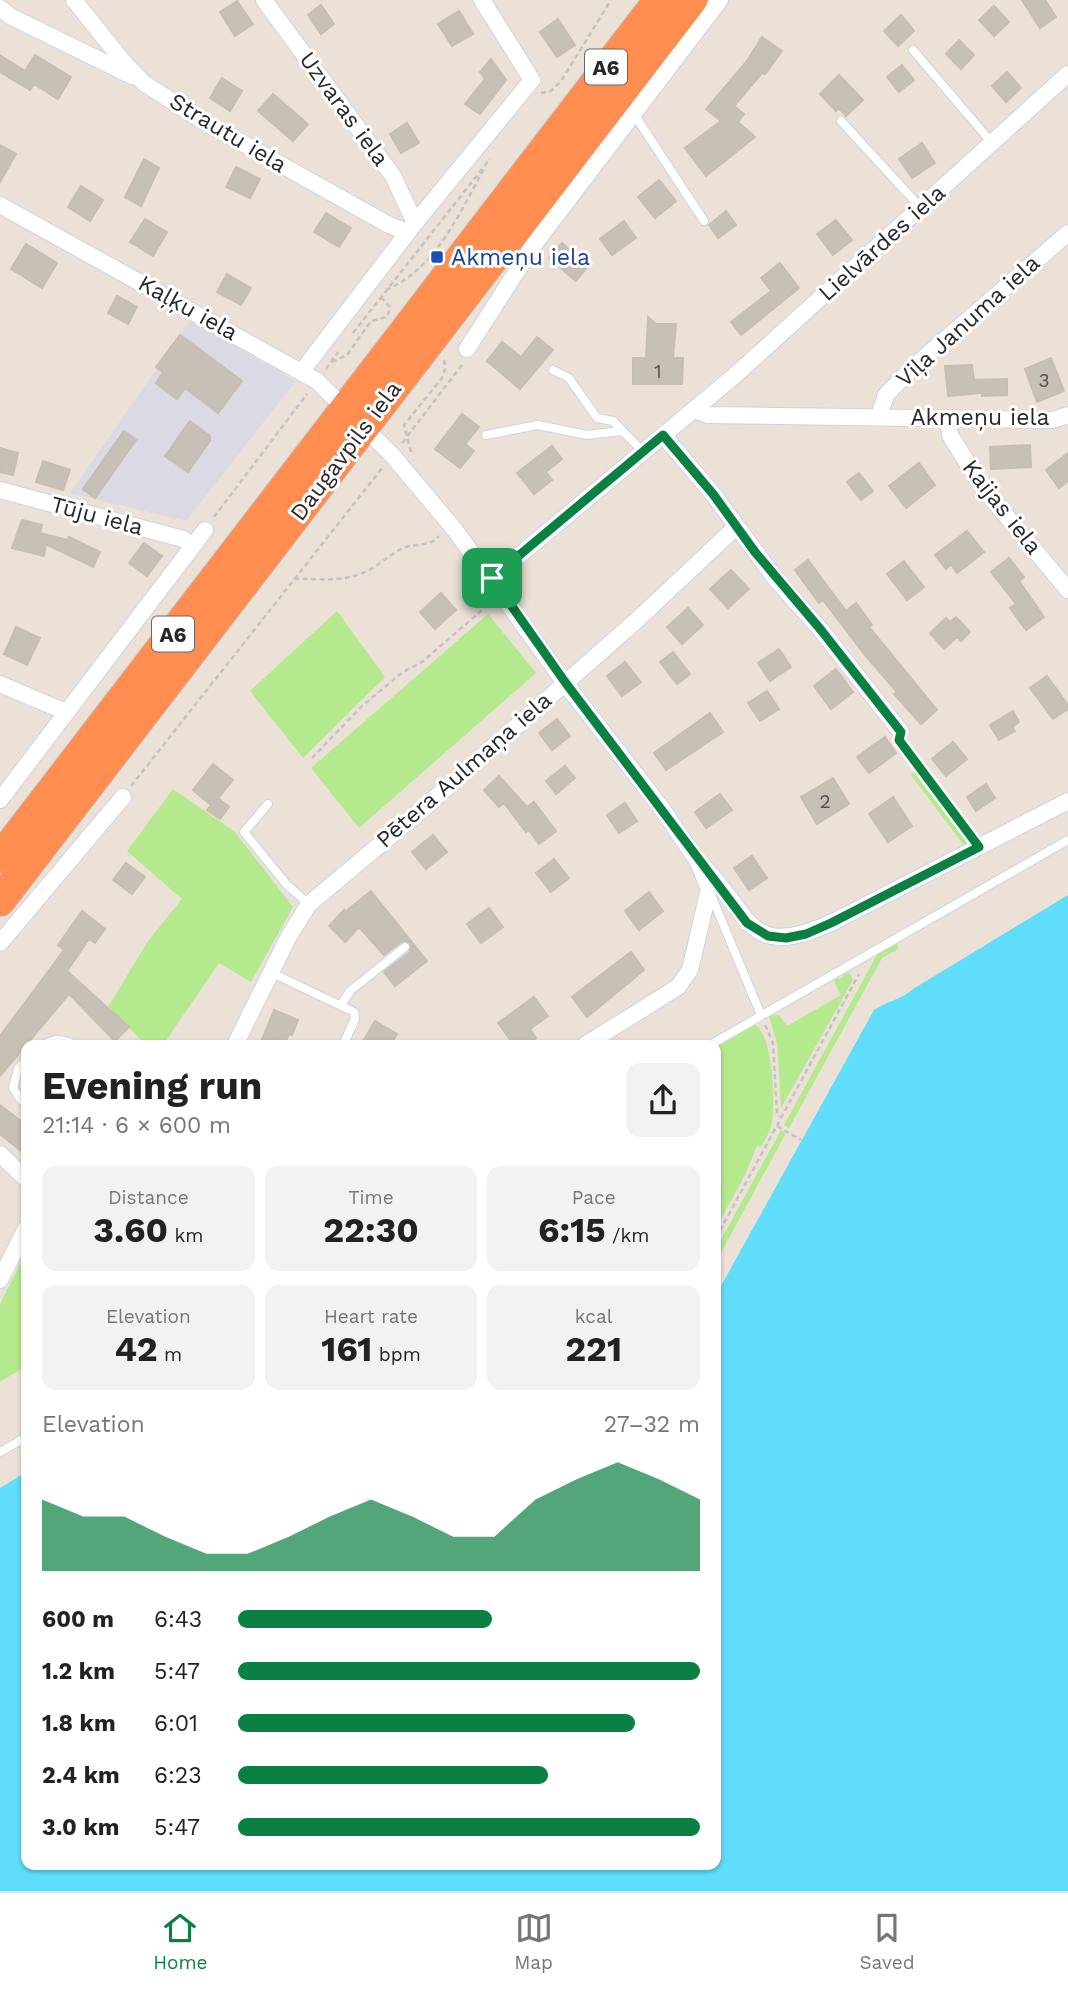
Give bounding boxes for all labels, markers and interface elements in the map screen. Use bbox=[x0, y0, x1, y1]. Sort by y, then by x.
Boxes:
street label: Uzvaras iela bbox=[294, 47, 394, 171]
road number: A6 bbox=[585, 50, 627, 84]
street label: Strautu iela bbox=[165, 87, 291, 179]
street label: Lielvārdes iela bbox=[813, 179, 951, 307]
place label: Akmeņu iela bbox=[451, 244, 590, 271]
marker: Akmeņu iela bbox=[429, 249, 445, 265]
street label: Viļa Januma iela bbox=[891, 250, 1045, 392]
street label: Kaļķu iela bbox=[134, 270, 242, 346]
house number: 1 bbox=[654, 360, 662, 383]
house number: 3 bbox=[1038, 369, 1050, 392]
street label: Daugavpils iela bbox=[285, 376, 407, 526]
street label: Akmeņu iela bbox=[910, 404, 1050, 431]
street label: Kaijas iela bbox=[957, 454, 1047, 560]
street label: Tūju iela bbox=[48, 491, 146, 541]
pin bbox=[462, 548, 522, 608]
icon: arrive bbox=[473, 559, 511, 597]
road number: A6 bbox=[152, 616, 194, 652]
street label: Pētera Aulmaņa iela bbox=[371, 687, 557, 853]
house number: 2 bbox=[819, 790, 831, 813]
button: share bbox=[626, 1063, 700, 1137]
text: Evening run bbox=[42, 1064, 262, 1108]
text: 21:14 · 6 × 600 m bbox=[42, 1112, 231, 1139]
text: Distance bbox=[108, 1186, 189, 1209]
text: Time bbox=[348, 1186, 394, 1209]
text: Pace bbox=[572, 1186, 616, 1209]
text: 3.60 bbox=[93, 1209, 168, 1251]
text: 22:30 bbox=[323, 1209, 419, 1251]
text: 6:15 bbox=[538, 1209, 606, 1251]
text: km bbox=[168, 1224, 203, 1247]
text: /km bbox=[606, 1224, 649, 1247]
text: Elevation bbox=[106, 1305, 191, 1328]
text: Heart rate bbox=[324, 1305, 418, 1328]
text: kcal bbox=[575, 1305, 612, 1328]
text: 42 bbox=[115, 1328, 158, 1370]
text: 161 bbox=[321, 1328, 372, 1370]
text: 221 bbox=[565, 1328, 622, 1370]
text: m bbox=[158, 1343, 182, 1366]
text: bpm bbox=[372, 1343, 421, 1366]
text: Elevation bbox=[42, 1411, 145, 1438]
text: 27–32 m bbox=[604, 1411, 700, 1438]
text: 600 m bbox=[42, 1606, 114, 1633]
text: 6:43 bbox=[154, 1606, 202, 1633]
text: 1.2 km bbox=[42, 1658, 115, 1685]
text: 5:47 bbox=[154, 1658, 200, 1685]
text: 1.8 km bbox=[42, 1710, 116, 1737]
text: 6:01 bbox=[154, 1710, 198, 1737]
text: 2.4 km bbox=[42, 1762, 120, 1789]
text: 6:23 bbox=[154, 1762, 202, 1789]
text: 3.0 km bbox=[42, 1814, 119, 1841]
text: 5:47 bbox=[154, 1814, 200, 1841]
tab: Home bbox=[153, 1909, 208, 1974]
tab: Map bbox=[514, 1909, 553, 1974]
tab: Saved bbox=[859, 1909, 915, 1974]

